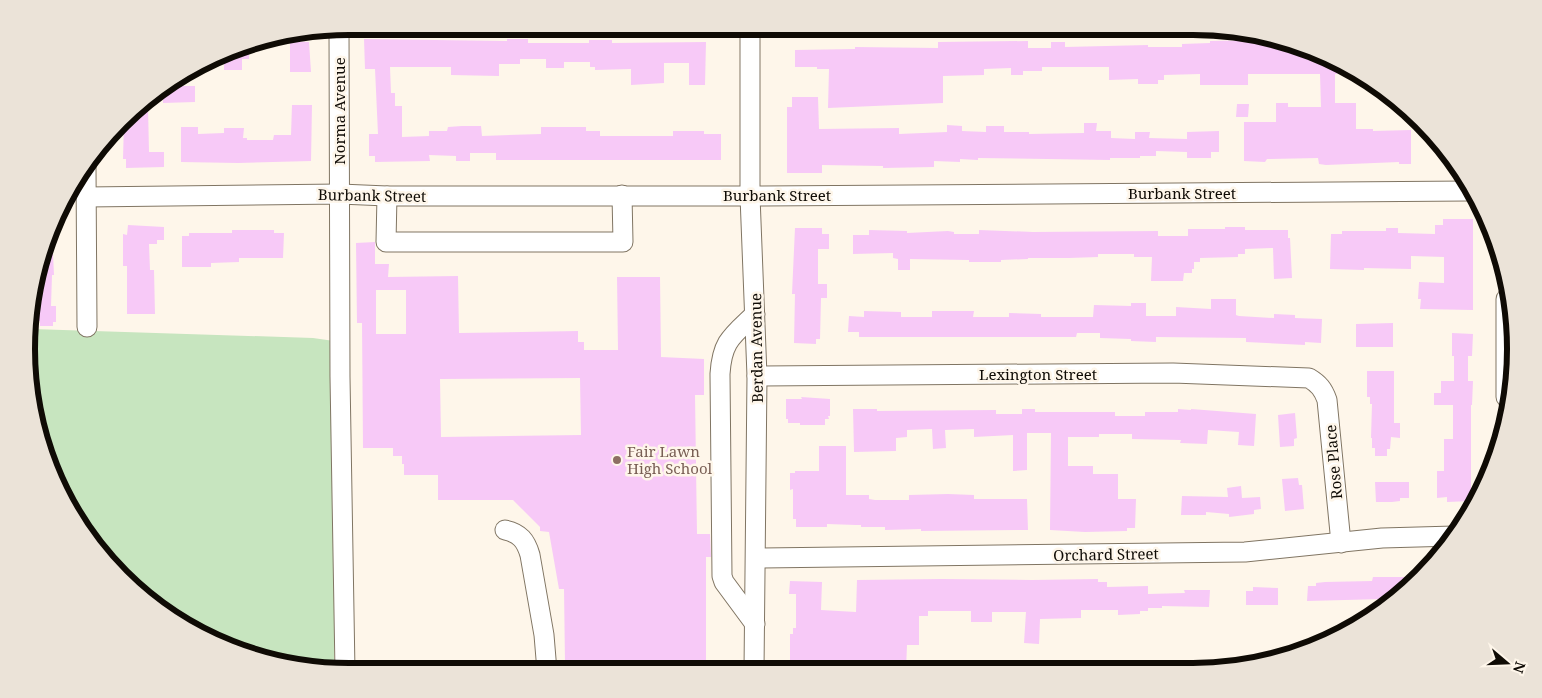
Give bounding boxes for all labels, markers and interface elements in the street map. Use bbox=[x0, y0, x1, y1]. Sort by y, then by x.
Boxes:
street label: Norma Avenue bbox=[329, 57, 349, 165]
street label: Burbank Street bbox=[1128, 183, 1236, 203]
street label: Burbank Street bbox=[318, 184, 426, 206]
street label: Burbank Street bbox=[723, 185, 831, 205]
street label: Berdan Avenue bbox=[745, 293, 767, 403]
street label: Lexington Street bbox=[979, 364, 1097, 384]
street label: Rose Place bbox=[1320, 424, 1346, 500]
place label: Fair Lawn High School bbox=[627, 441, 713, 478]
marker: Fair Lawn High School bbox=[611, 454, 623, 466]
street label: Orchard Street bbox=[1053, 543, 1159, 565]
north arrow bbox=[1482, 638, 1532, 688]
text: N bbox=[1509, 659, 1531, 676]

